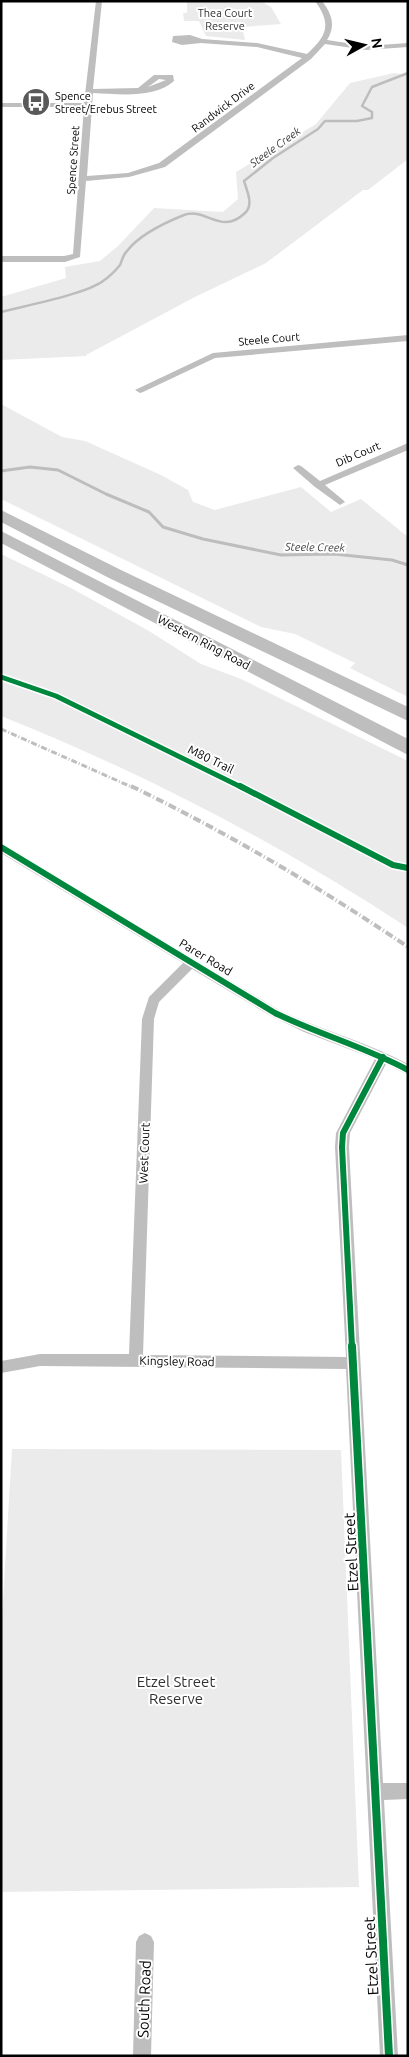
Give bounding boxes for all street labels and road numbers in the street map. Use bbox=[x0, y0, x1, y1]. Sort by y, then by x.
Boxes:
street label: Randwick Drive bbox=[189, 79, 257, 135]
street label: Spence Street bbox=[65, 125, 81, 195]
street label: Steele Court bbox=[238, 330, 301, 348]
street label: Dib Court bbox=[334, 439, 383, 469]
street label: Western Ring Road bbox=[156, 612, 252, 672]
street label: M80 Trail bbox=[186, 742, 236, 776]
street label: Parer Road bbox=[177, 936, 235, 978]
street label: West Court bbox=[136, 1122, 152, 1184]
street label: Kingsley Road bbox=[139, 1354, 215, 1368]
street label: Etzel Street bbox=[340, 1512, 362, 1592]
street label: Etzel Street bbox=[360, 1916, 382, 1996]
street label: South Road bbox=[134, 1960, 154, 2038]

